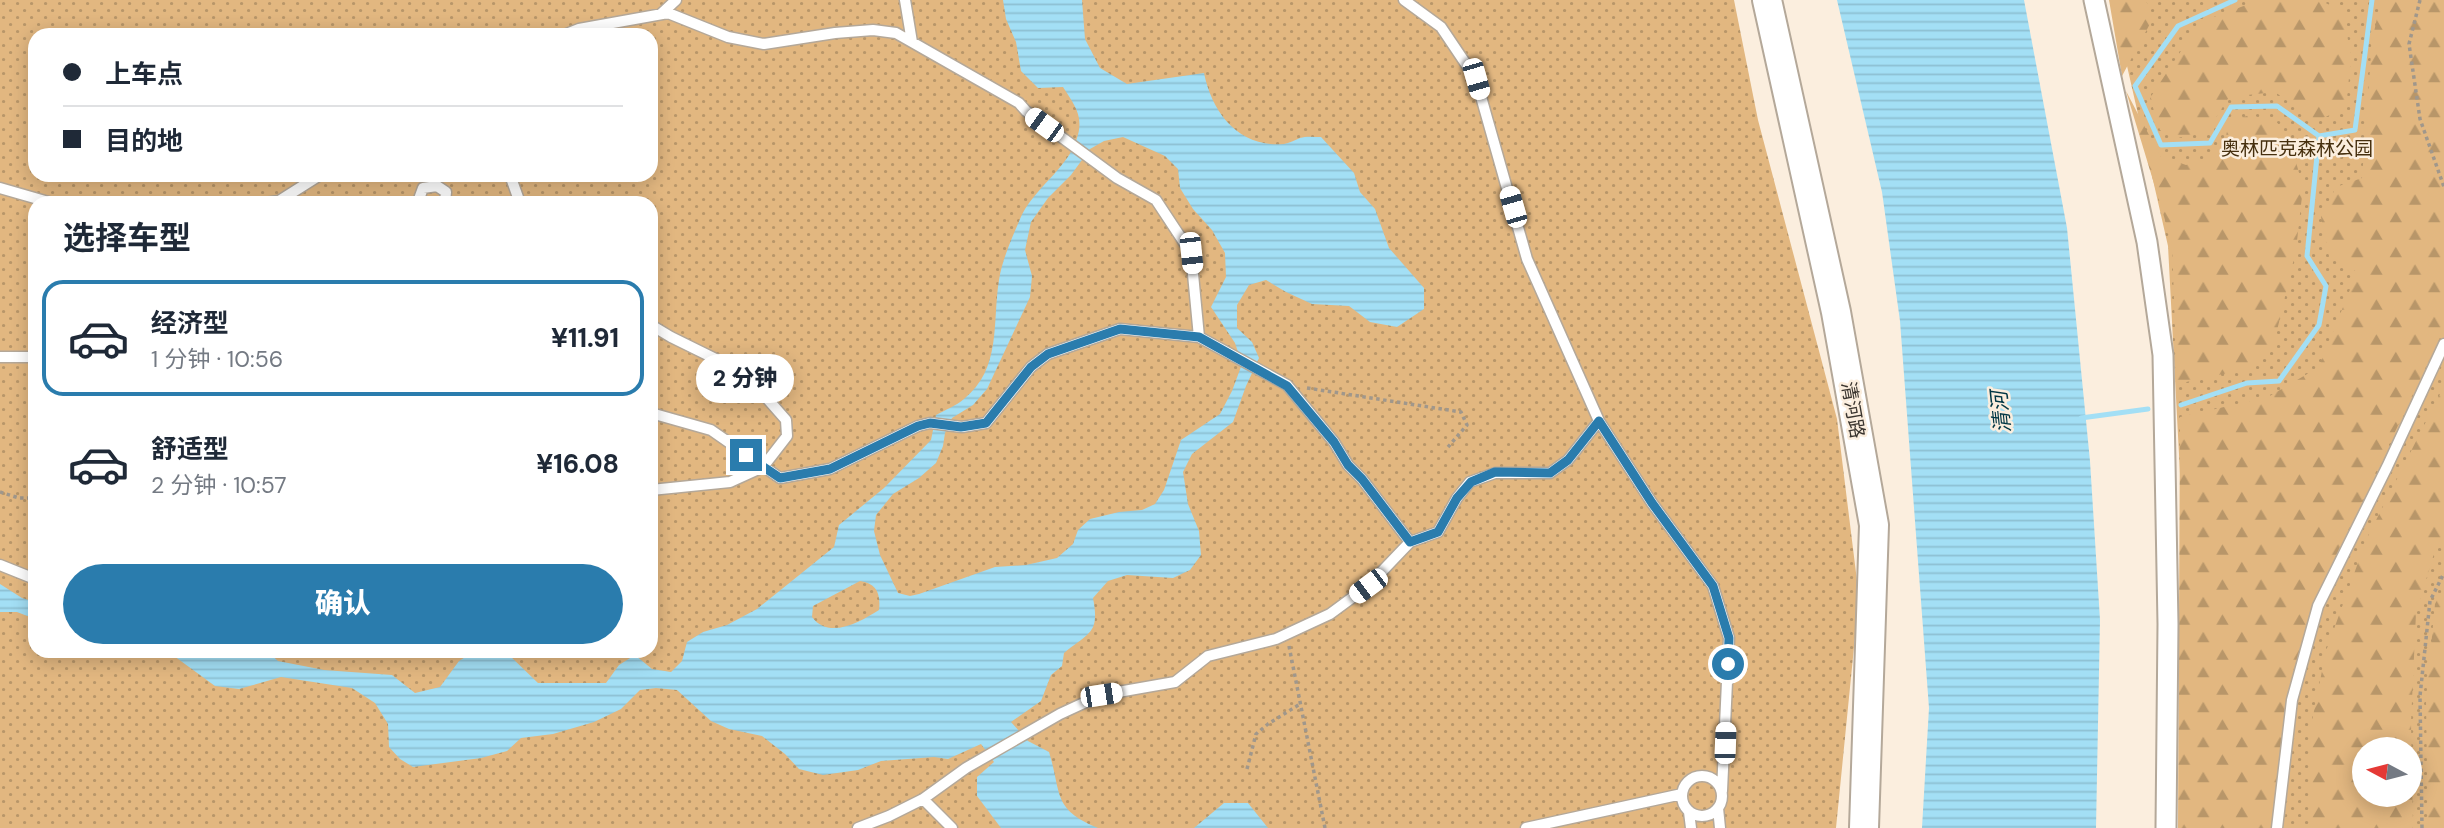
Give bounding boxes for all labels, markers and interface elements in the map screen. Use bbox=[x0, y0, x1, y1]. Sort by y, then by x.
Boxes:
car bbox=[1461, 56, 1492, 102]
text: 上车点 bbox=[105, 57, 183, 91]
car bbox=[1021, 104, 1068, 146]
text: 目的地 bbox=[105, 124, 183, 158]
park label: 奥林匹克森林公园 bbox=[2221, 136, 2373, 161]
car bbox=[1498, 184, 1529, 230]
text: 选择车型 bbox=[63, 217, 191, 259]
car bbox=[1179, 231, 1204, 275]
text: 经济型 bbox=[151, 306, 229, 340]
icon: car bbox=[67, 307, 130, 370]
text: ¥11.91 bbox=[551, 321, 619, 355]
text: 1 分钟 · 10:56 bbox=[151, 344, 283, 374]
callout: 2 分钟 bbox=[697, 354, 795, 402]
text: 2 分钟 bbox=[713, 363, 777, 393]
street label: 清河路 bbox=[1836, 380, 1870, 440]
water label: 清河 bbox=[1984, 386, 2017, 434]
text: 舒适型 bbox=[151, 432, 229, 466]
icon: car bbox=[67, 433, 130, 496]
route end bbox=[730, 439, 762, 471]
text: ¥16.08 bbox=[536, 447, 619, 481]
text: 2 分钟 · 10:57 bbox=[151, 470, 287, 500]
button: 确认 bbox=[63, 564, 623, 644]
car bbox=[1345, 565, 1392, 607]
route start bbox=[1712, 648, 1744, 680]
car bbox=[1079, 681, 1124, 709]
car bbox=[1714, 722, 1737, 764]
north arrow bbox=[2352, 737, 2422, 807]
map controls bbox=[2352, 737, 2422, 807]

